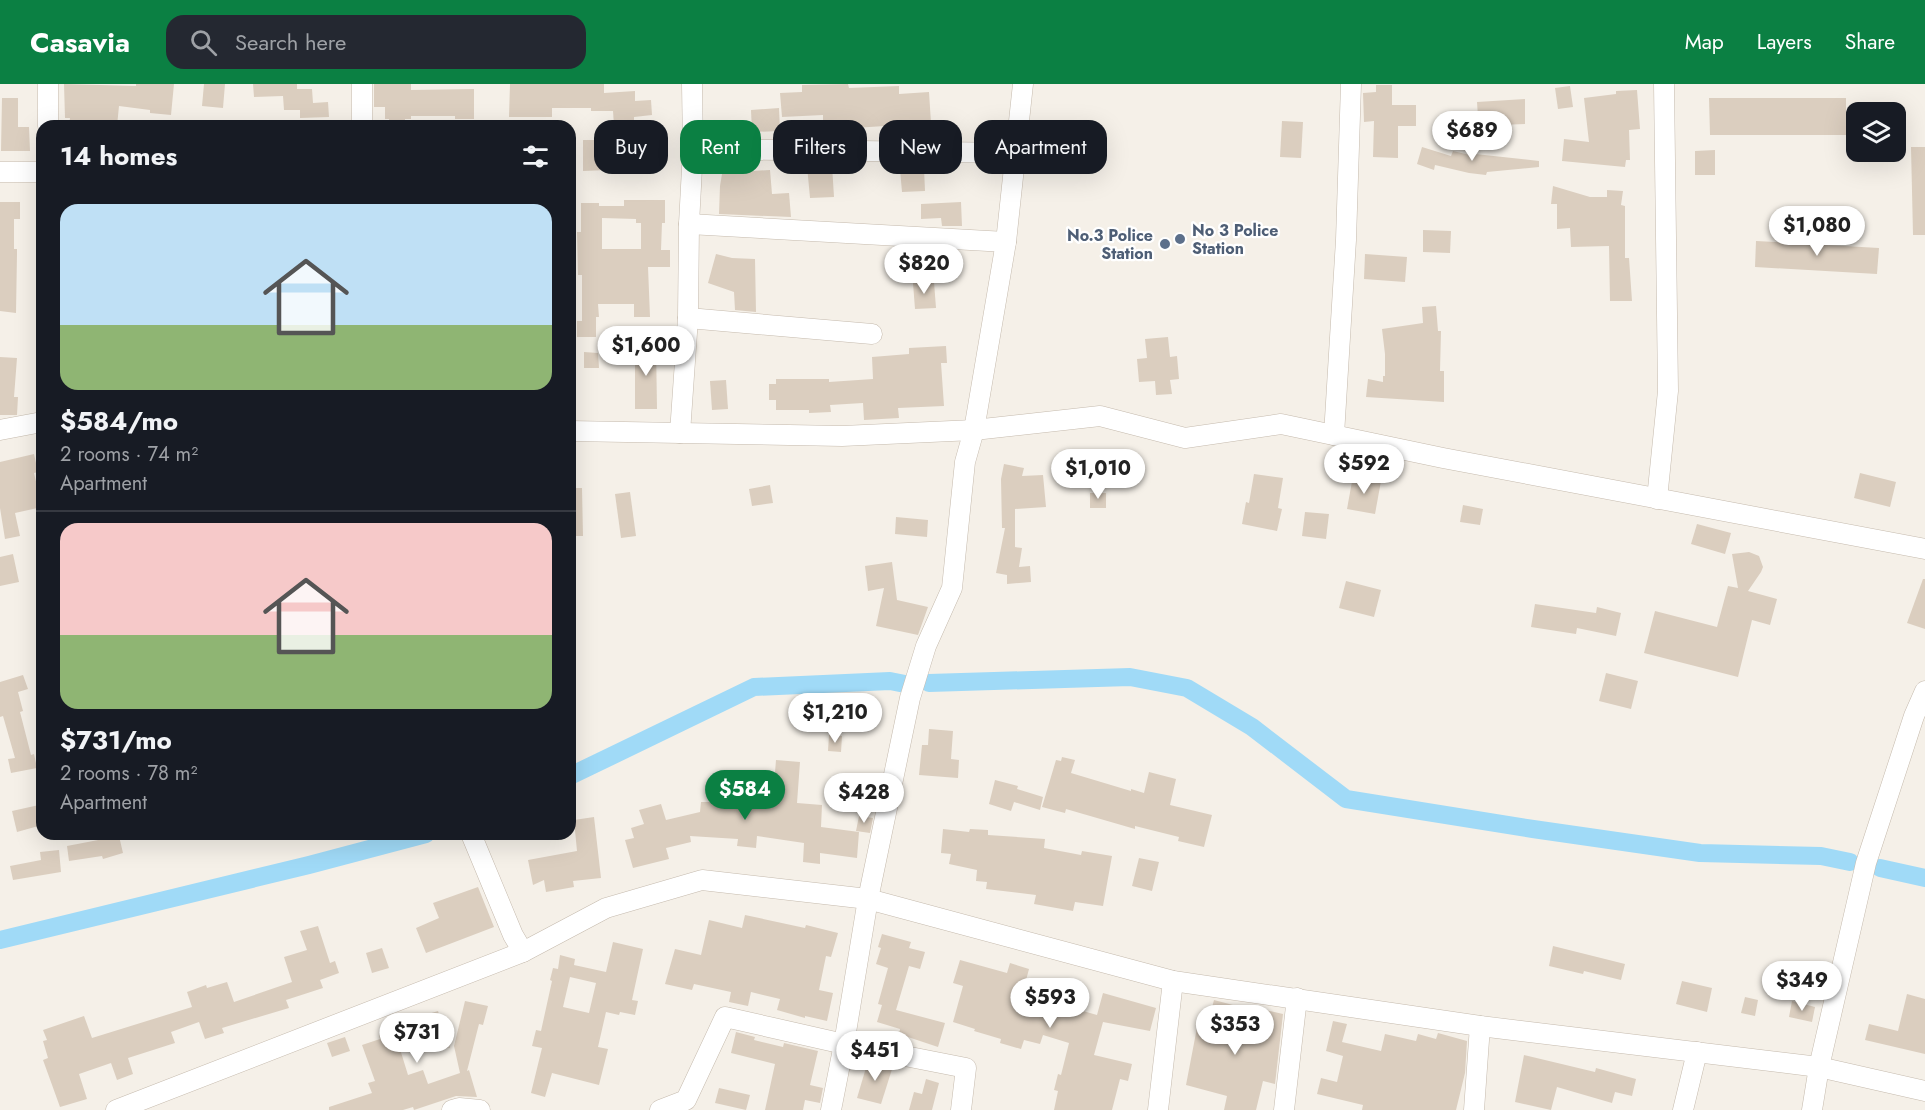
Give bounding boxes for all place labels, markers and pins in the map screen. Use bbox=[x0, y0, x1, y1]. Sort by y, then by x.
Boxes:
pin: $689 bbox=[1436, 111, 1508, 162]
pin: $1,080 bbox=[1768, 206, 1866, 257]
place label: No 3 Police Station bbox=[1192, 219, 1278, 260]
place label: No.3 Police Station bbox=[1067, 224, 1153, 265]
marker: No 3 Police Station bbox=[1173, 232, 1187, 246]
marker: No.3 Police Station bbox=[1158, 237, 1172, 251]
pin: $820 bbox=[888, 244, 960, 295]
pin: $1,600 bbox=[597, 326, 695, 377]
pin: $592 bbox=[1328, 444, 1400, 495]
pin: $1,010 bbox=[1049, 449, 1147, 500]
pin: $1,210 bbox=[786, 693, 884, 744]
pin: $584 bbox=[709, 770, 781, 821]
pin: $428 bbox=[828, 773, 900, 824]
pin: $349 bbox=[1766, 961, 1838, 1012]
pin: $593 bbox=[1014, 978, 1086, 1029]
pin: $353 bbox=[1199, 1005, 1271, 1056]
pin: $731 bbox=[381, 1013, 453, 1064]
pin: $451 bbox=[839, 1031, 911, 1082]

